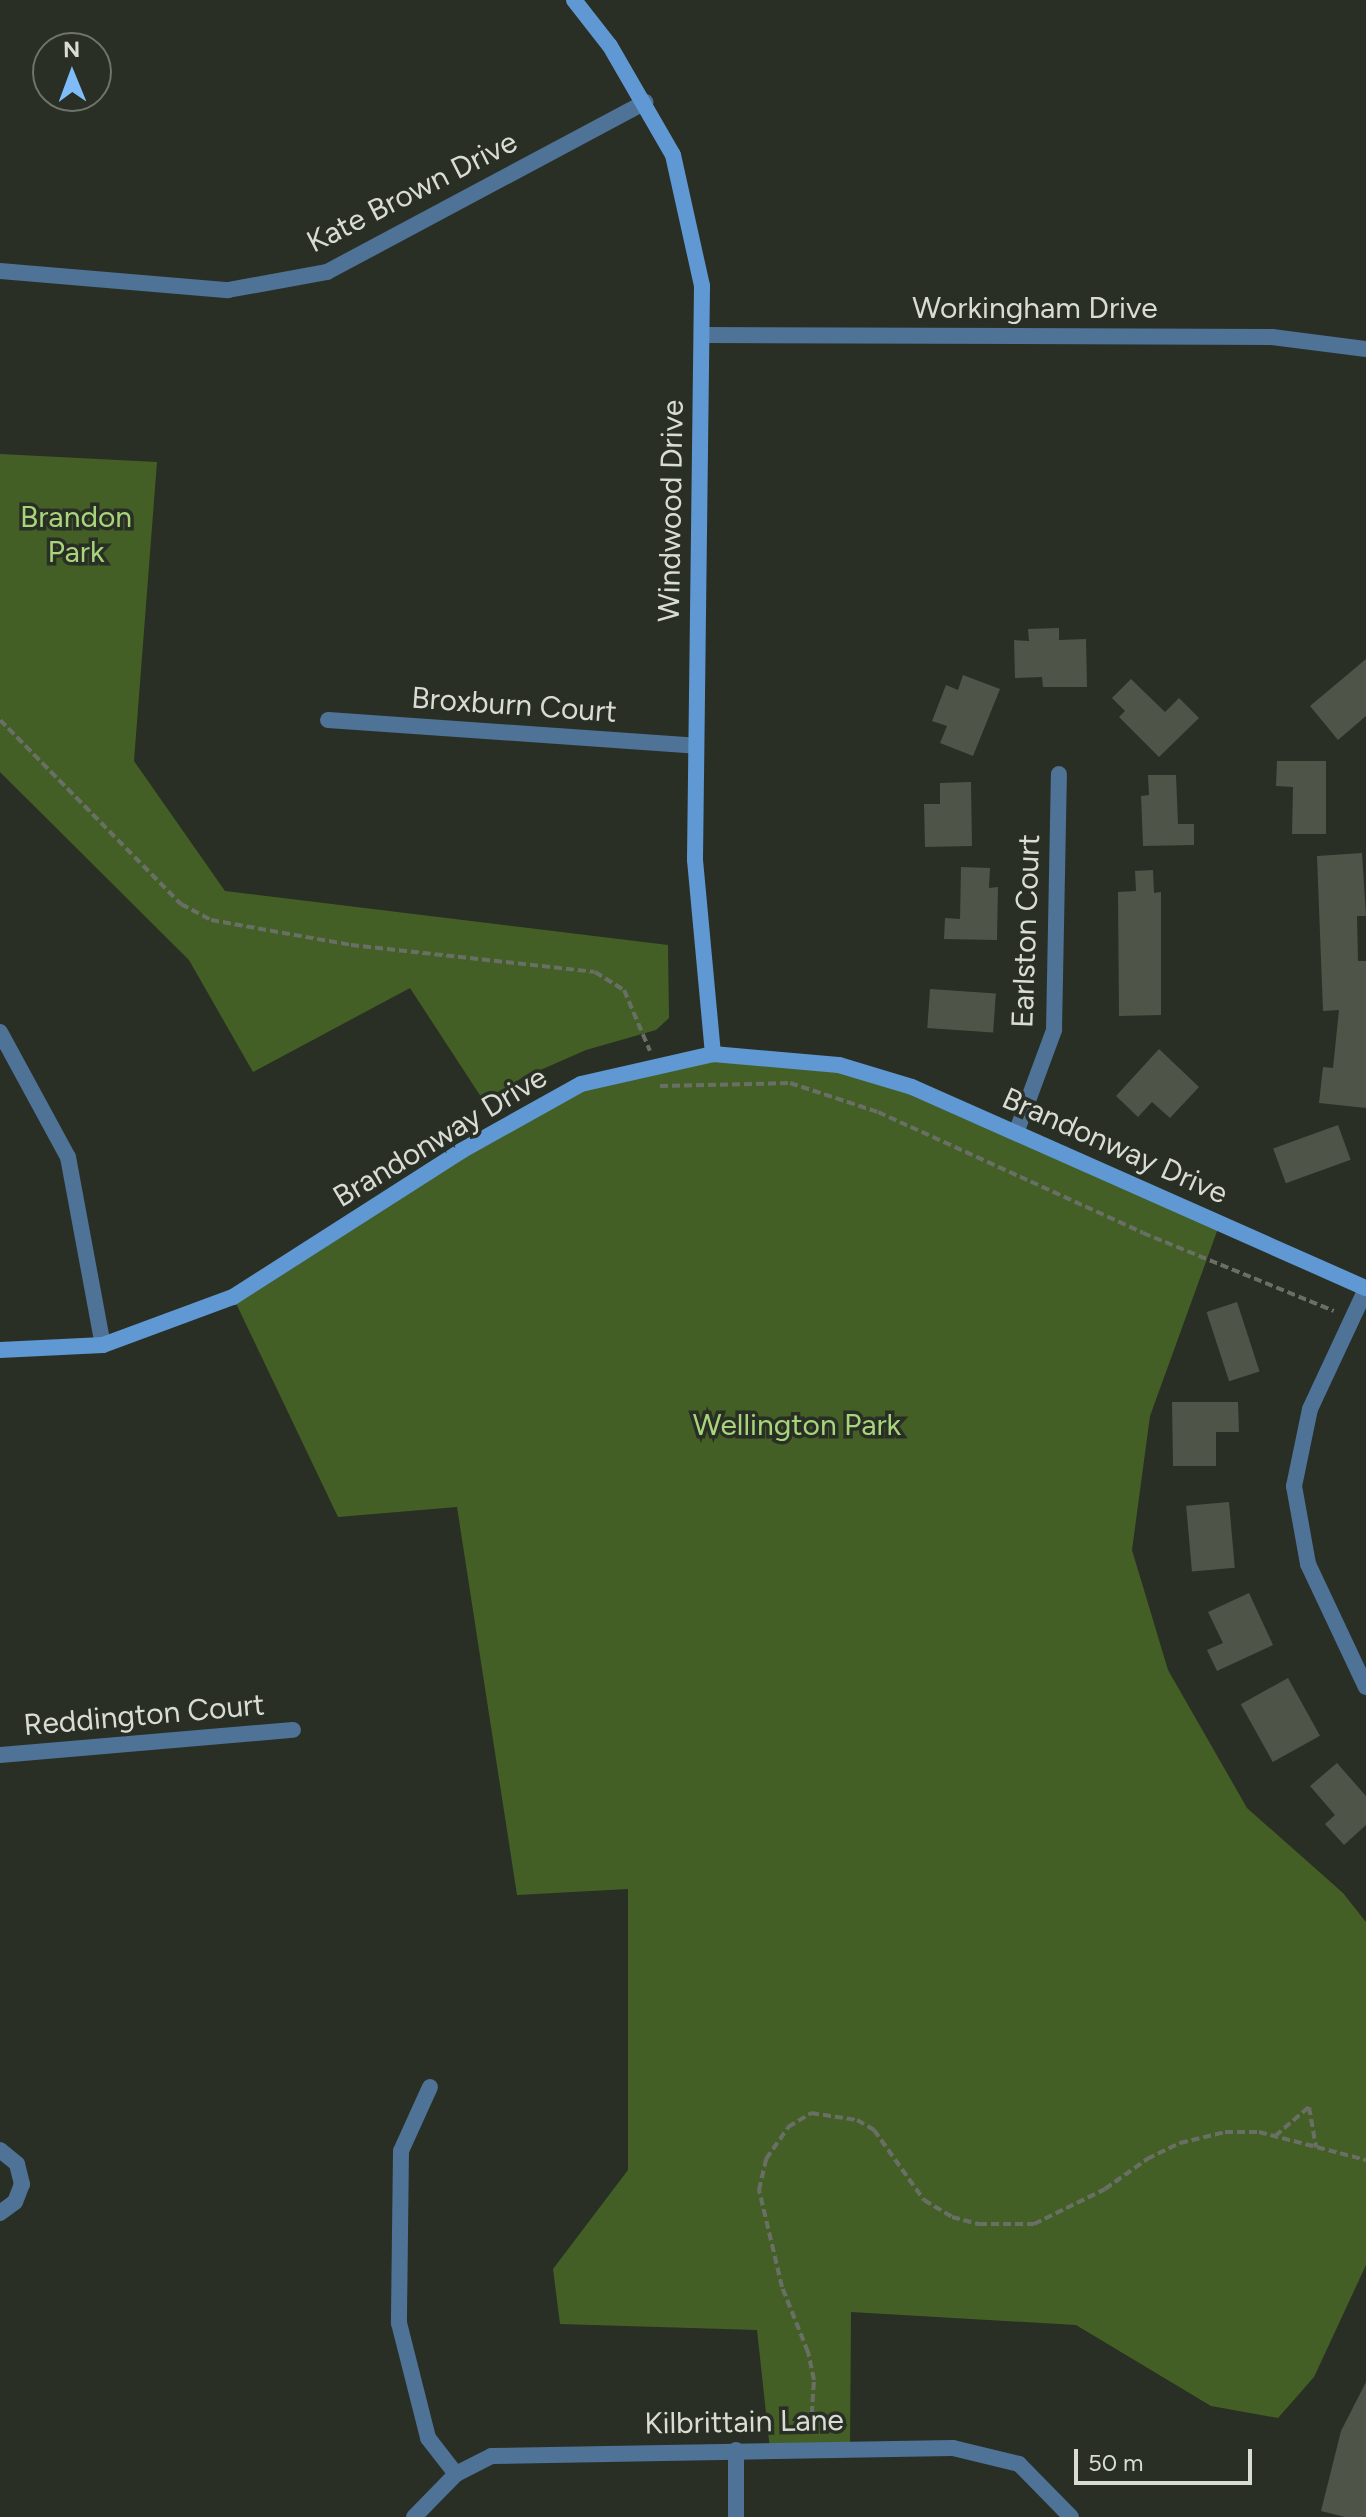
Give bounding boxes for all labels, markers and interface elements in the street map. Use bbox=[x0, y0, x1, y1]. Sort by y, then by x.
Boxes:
north arrow bbox=[32, 32, 112, 112]
text: N bbox=[63, 36, 80, 63]
street label: Kate Brown Drive bbox=[301, 124, 523, 260]
street label: Workingham Drive bbox=[912, 290, 1158, 326]
street label: Windwood Drive bbox=[651, 399, 691, 623]
park label: Brandon Park bbox=[20, 499, 132, 570]
street label: Broxburn Court bbox=[410, 680, 618, 730]
street label: Earlston Court bbox=[1005, 834, 1047, 1028]
street label: Brandonway Drive bbox=[327, 1059, 553, 1215]
street label: Brandonway Drive bbox=[997, 1080, 1233, 1212]
park label: Wellington Park bbox=[693, 1407, 901, 1443]
street label: Reddington Court bbox=[22, 1687, 266, 1743]
street label: Kilbrittain Lane bbox=[644, 2402, 844, 2442]
scale bar bbox=[1078, 2433, 1256, 2483]
text: 50 m bbox=[1088, 2448, 1144, 2477]

